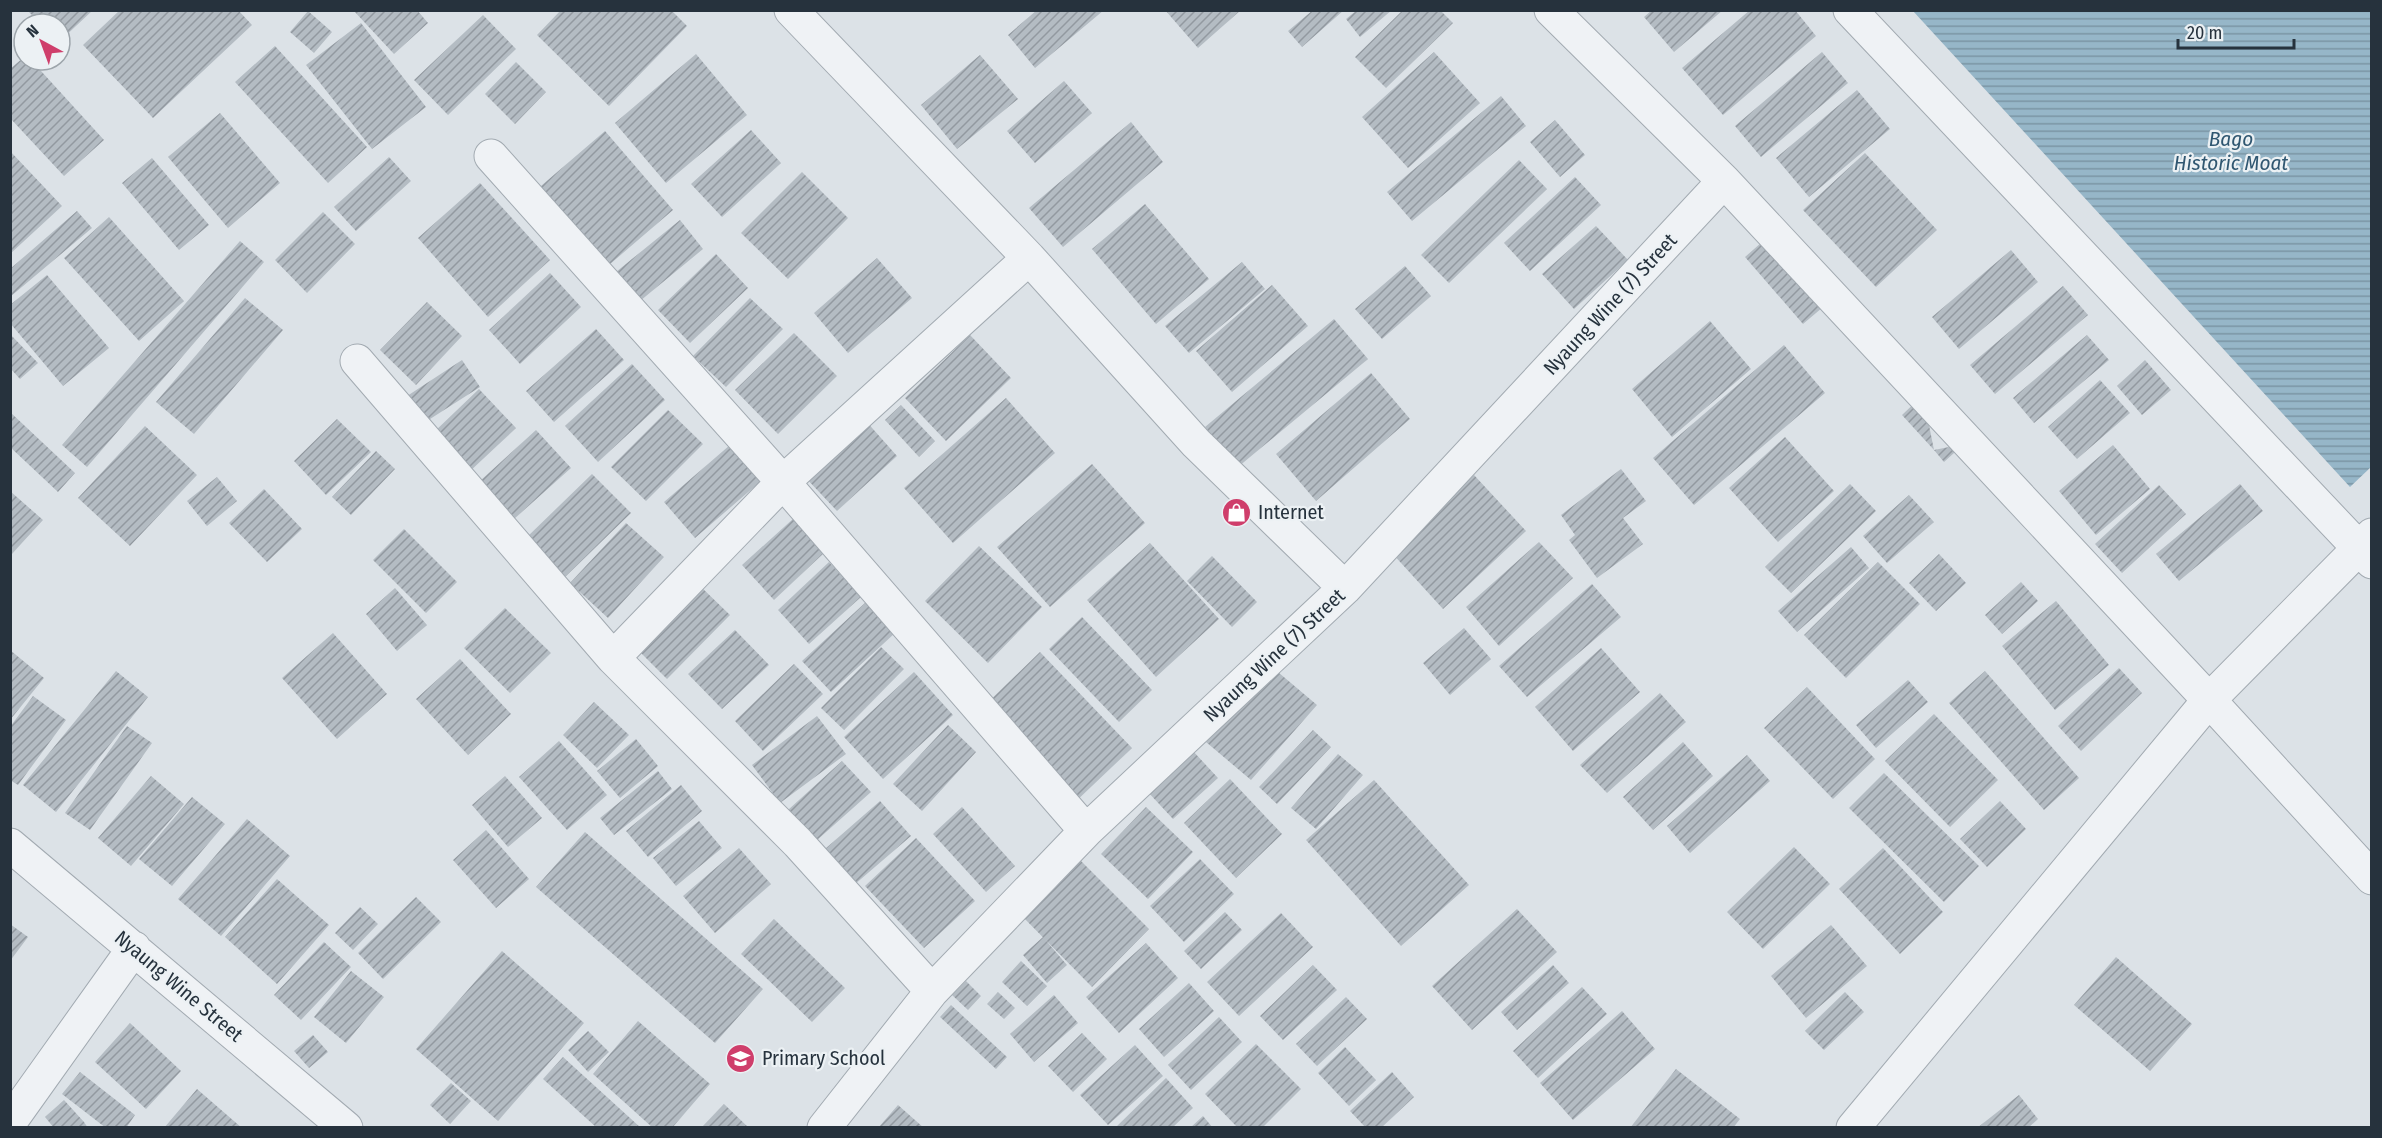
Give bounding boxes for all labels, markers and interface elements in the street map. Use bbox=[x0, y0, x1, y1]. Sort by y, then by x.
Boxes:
north arrow bbox=[12, 12, 72, 72]
scale bar bbox=[2178, 12, 2294, 50]
text: N bbox=[23, 21, 42, 41]
text: 20 m bbox=[2187, 22, 2222, 44]
water label: Bago Historic Moat bbox=[2174, 126, 2288, 176]
street label: Nyaung Wine (7) Street bbox=[1538, 228, 1682, 380]
shop icon: Internet bbox=[1221, 496, 1253, 528]
place label: Internet bbox=[1258, 500, 1324, 524]
street label: Nyaung Wine (7) Street bbox=[1198, 583, 1350, 727]
street label: Nyaung Wine Street bbox=[110, 925, 248, 1047]
school or university icon: Primary School bbox=[725, 1042, 757, 1074]
place label: Primary School bbox=[762, 1046, 885, 1070]

